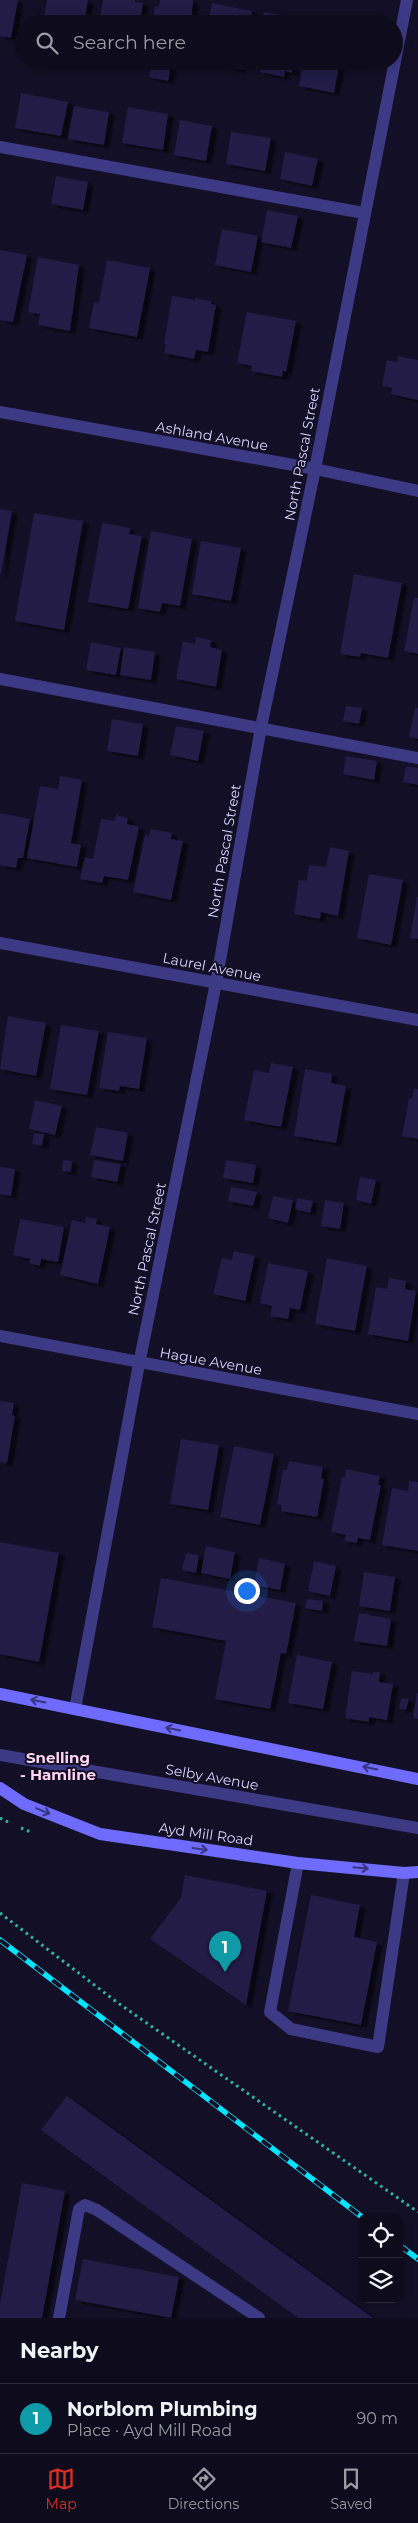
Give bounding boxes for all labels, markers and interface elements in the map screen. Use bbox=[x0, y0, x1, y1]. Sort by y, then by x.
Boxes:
search box bbox=[15, 15, 403, 70]
icon: search bbox=[33, 29, 61, 57]
text: Search here bbox=[73, 31, 186, 54]
street label: North Pascal Street bbox=[280, 385, 324, 522]
street label: Ashland Avenue bbox=[154, 417, 270, 455]
street label: North Pascal Street bbox=[203, 782, 245, 919]
street label: Laurel Avenue bbox=[161, 949, 263, 985]
street label: North Pascal Street bbox=[124, 1180, 170, 1317]
street label: Hague Avenue bbox=[158, 1343, 264, 1379]
your location bbox=[234, 1578, 260, 1604]
one-way arrow bbox=[30, 1696, 46, 1706]
one-way arrow bbox=[166, 1723, 182, 1733]
district label: Snelling - Hamline bbox=[20, 1748, 96, 1784]
street label: Selby Avenue bbox=[164, 1760, 260, 1794]
one-way arrow bbox=[363, 1763, 379, 1773]
one-way arrow bbox=[35, 1808, 50, 1817]
street label: Ayd Mill Road bbox=[158, 1818, 254, 1850]
one-way arrow bbox=[191, 1844, 207, 1854]
one-way arrow bbox=[353, 1864, 369, 1873]
pin: 1 bbox=[209, 1931, 241, 1972]
map controls bbox=[358, 2213, 403, 2303]
button: locate bbox=[358, 2213, 403, 2258]
button: layers bbox=[358, 2258, 403, 2303]
text: Nearby bbox=[20, 2338, 99, 2363]
text: Norblom Plumbing bbox=[67, 2398, 257, 2421]
text: 1 bbox=[33, 2409, 39, 2428]
text: 90 m bbox=[356, 2409, 398, 2428]
text: Place · Ayd Mill Road bbox=[67, 2421, 232, 2440]
tab: Map bbox=[46, 2465, 77, 2513]
tab: Directions bbox=[168, 2465, 239, 2513]
tab: Saved bbox=[330, 2465, 372, 2513]

